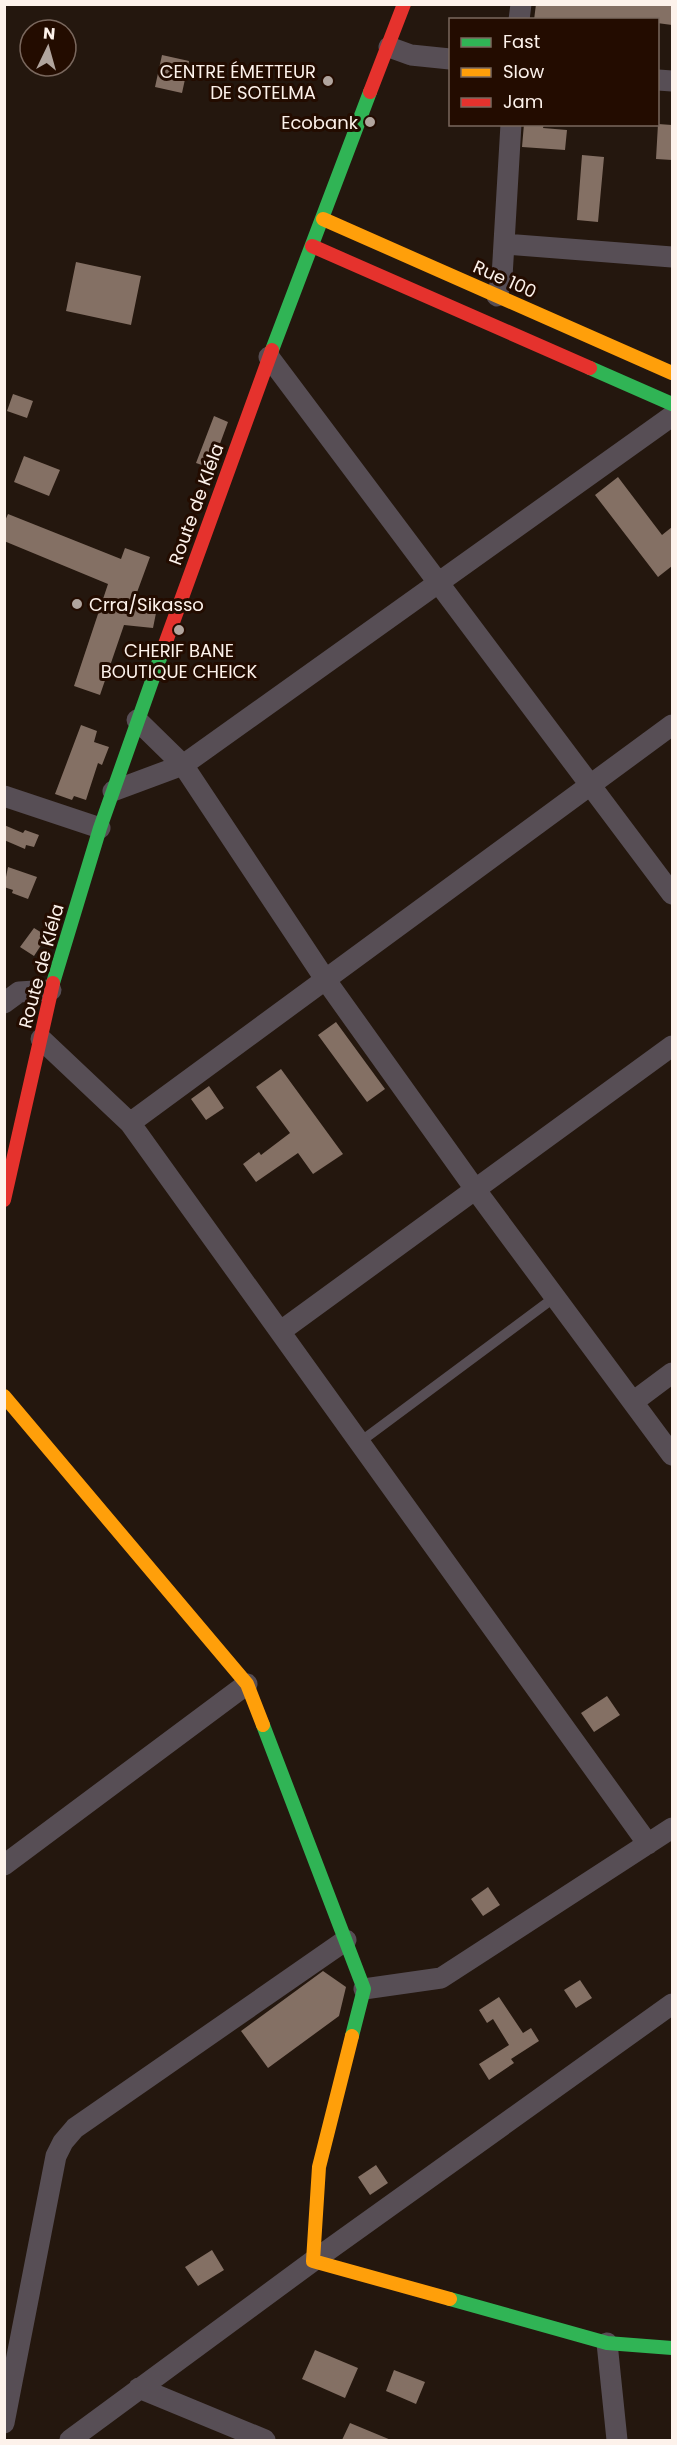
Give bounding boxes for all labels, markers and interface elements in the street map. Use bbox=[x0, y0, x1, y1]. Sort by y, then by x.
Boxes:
north arrow bbox=[18, 18, 78, 78]
legend bbox=[449, 18, 659, 126]
text: N bbox=[42, 22, 56, 46]
text: Fast bbox=[503, 29, 540, 54]
place label: CENTRE ÉMETTEUR DE SOTELMA bbox=[160, 59, 316, 105]
text: Slow bbox=[503, 59, 545, 84]
marker: CENTRE ÉMETTEUR DE SOTELMA bbox=[321, 74, 335, 88]
text: Jam bbox=[503, 89, 543, 114]
place label: Ecobank bbox=[281, 110, 359, 135]
marker: Ecobank bbox=[363, 115, 377, 129]
street label: Rue 100 bbox=[469, 254, 541, 304]
street label: Route de Kléla bbox=[162, 440, 230, 568]
place label: Crra/Sikasso bbox=[89, 592, 204, 617]
marker: Crra/Sikasso bbox=[70, 597, 84, 611]
marker: CHERIF BANE BOUTIQUE CHEICK bbox=[172, 623, 186, 637]
place label: CHERIF BANE BOUTIQUE CHEICK bbox=[101, 638, 257, 684]
street label: Route de Kléla bbox=[12, 901, 70, 1031]

